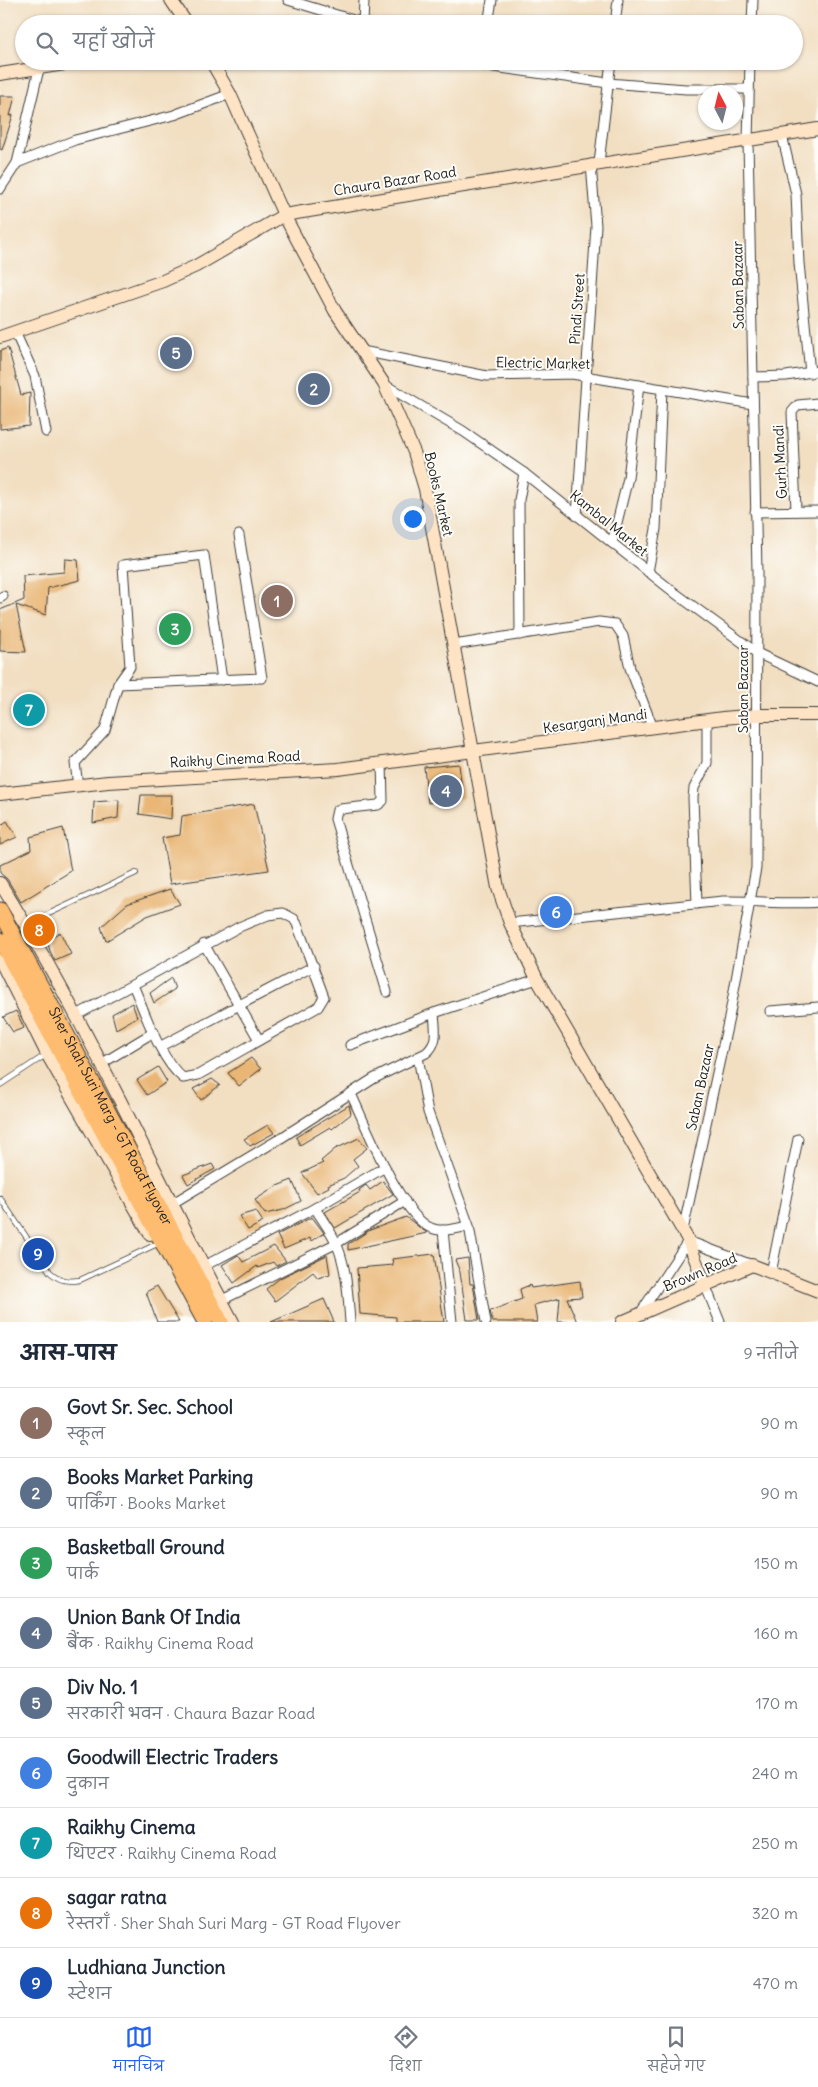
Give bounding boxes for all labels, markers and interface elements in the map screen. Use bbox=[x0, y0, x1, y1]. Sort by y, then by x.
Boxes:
search box bbox=[15, 15, 803, 70]
icon: search bbox=[33, 29, 61, 57]
text: यहाँ खोजें bbox=[73, 29, 154, 53]
north arrow bbox=[698, 85, 743, 130]
street label: Chaura Bazar Road bbox=[332, 162, 458, 200]
street label: Saban Bazaar bbox=[728, 240, 748, 329]
street label: Pindi Street bbox=[566, 272, 588, 345]
pin: 5 bbox=[160, 334, 192, 372]
street label: Electric Market bbox=[496, 353, 591, 373]
pin: 2 bbox=[298, 370, 330, 408]
street label: Gurh Mandi bbox=[769, 425, 791, 499]
street label: Books Market bbox=[421, 450, 458, 538]
street label: Kambal Market bbox=[566, 486, 652, 560]
your location bbox=[400, 506, 426, 532]
pin: 1 bbox=[261, 582, 293, 620]
pin: 3 bbox=[159, 610, 191, 648]
street label: Saban Bazaar bbox=[734, 645, 752, 733]
pin: 7 bbox=[13, 691, 45, 729]
street label: Kesarganj Mandi bbox=[542, 705, 648, 737]
street label: Raikhy Cinema Road bbox=[169, 747, 301, 771]
pin: 4 bbox=[430, 772, 462, 810]
pin: 6 bbox=[540, 893, 572, 931]
pin: 8 bbox=[23, 911, 55, 949]
street label: Sher Shah Suri Marg - GT Road Flyover bbox=[45, 1004, 177, 1229]
street label: Saban Bazaar bbox=[682, 1042, 718, 1132]
pin: 9 bbox=[22, 1235, 54, 1273]
street label: Brown Road bbox=[661, 1248, 739, 1296]
text: आस-पास bbox=[20, 1339, 117, 1366]
text: 9 नतीजे bbox=[744, 1343, 798, 1363]
text: Govt Sr. Sec. School bbox=[67, 1395, 233, 1419]
text: 1 bbox=[33, 1413, 39, 1433]
text: 90 m bbox=[760, 1413, 798, 1433]
text: स्कूल bbox=[67, 1423, 105, 1443]
text: Books Market Parking bbox=[67, 1465, 253, 1489]
text: 2 bbox=[32, 1483, 40, 1503]
text: 90 m bbox=[760, 1483, 798, 1503]
text: पार्किंग · Books Market bbox=[67, 1493, 226, 1513]
text: Basketball Ground bbox=[67, 1535, 225, 1559]
text: 3 bbox=[31, 1553, 41, 1573]
text: 150 m bbox=[754, 1553, 798, 1573]
text: पार्क bbox=[67, 1563, 98, 1583]
text: Union Bank Of India bbox=[67, 1605, 241, 1629]
text: 4 bbox=[31, 1623, 41, 1643]
text: 160 m bbox=[754, 1623, 798, 1643]
text: बैंक · Raikhy Cinema Road bbox=[67, 1633, 254, 1653]
text: Div No. 1 bbox=[67, 1675, 138, 1699]
text: 5 bbox=[31, 1693, 41, 1713]
text: 170 m bbox=[755, 1693, 798, 1713]
text: सरकारी भवन · Chaura Bazar Road bbox=[67, 1703, 315, 1723]
text: Goodwill Electric Traders bbox=[67, 1745, 278, 1769]
text: 6 bbox=[31, 1763, 41, 1783]
text: 240 m bbox=[752, 1763, 798, 1783]
text: दुकान bbox=[67, 1773, 109, 1793]
text: Raikhy Cinema bbox=[67, 1815, 195, 1839]
text: 7 bbox=[32, 1833, 40, 1853]
text: 250 m bbox=[752, 1833, 798, 1853]
text: थिएटर · Raikhy Cinema Road bbox=[67, 1843, 277, 1863]
text: sagar ratna bbox=[67, 1885, 167, 1909]
text: 8 bbox=[31, 1903, 41, 1923]
text: 320 m bbox=[752, 1903, 798, 1923]
text: रेस्तराँ · Sher Shah Suri Marg - GT Road Flyover bbox=[67, 1913, 401, 1933]
text: Ludhiana Junction bbox=[67, 1955, 225, 1979]
text: 9 bbox=[31, 1973, 41, 1993]
text: 470 m bbox=[753, 1973, 798, 1993]
text: स्टेशन bbox=[67, 1983, 111, 2003]
tab: मानचित्र bbox=[113, 2023, 164, 2082]
tab: दिशा bbox=[390, 2023, 422, 2082]
tab: सहेजे गए bbox=[647, 2023, 705, 2082]

